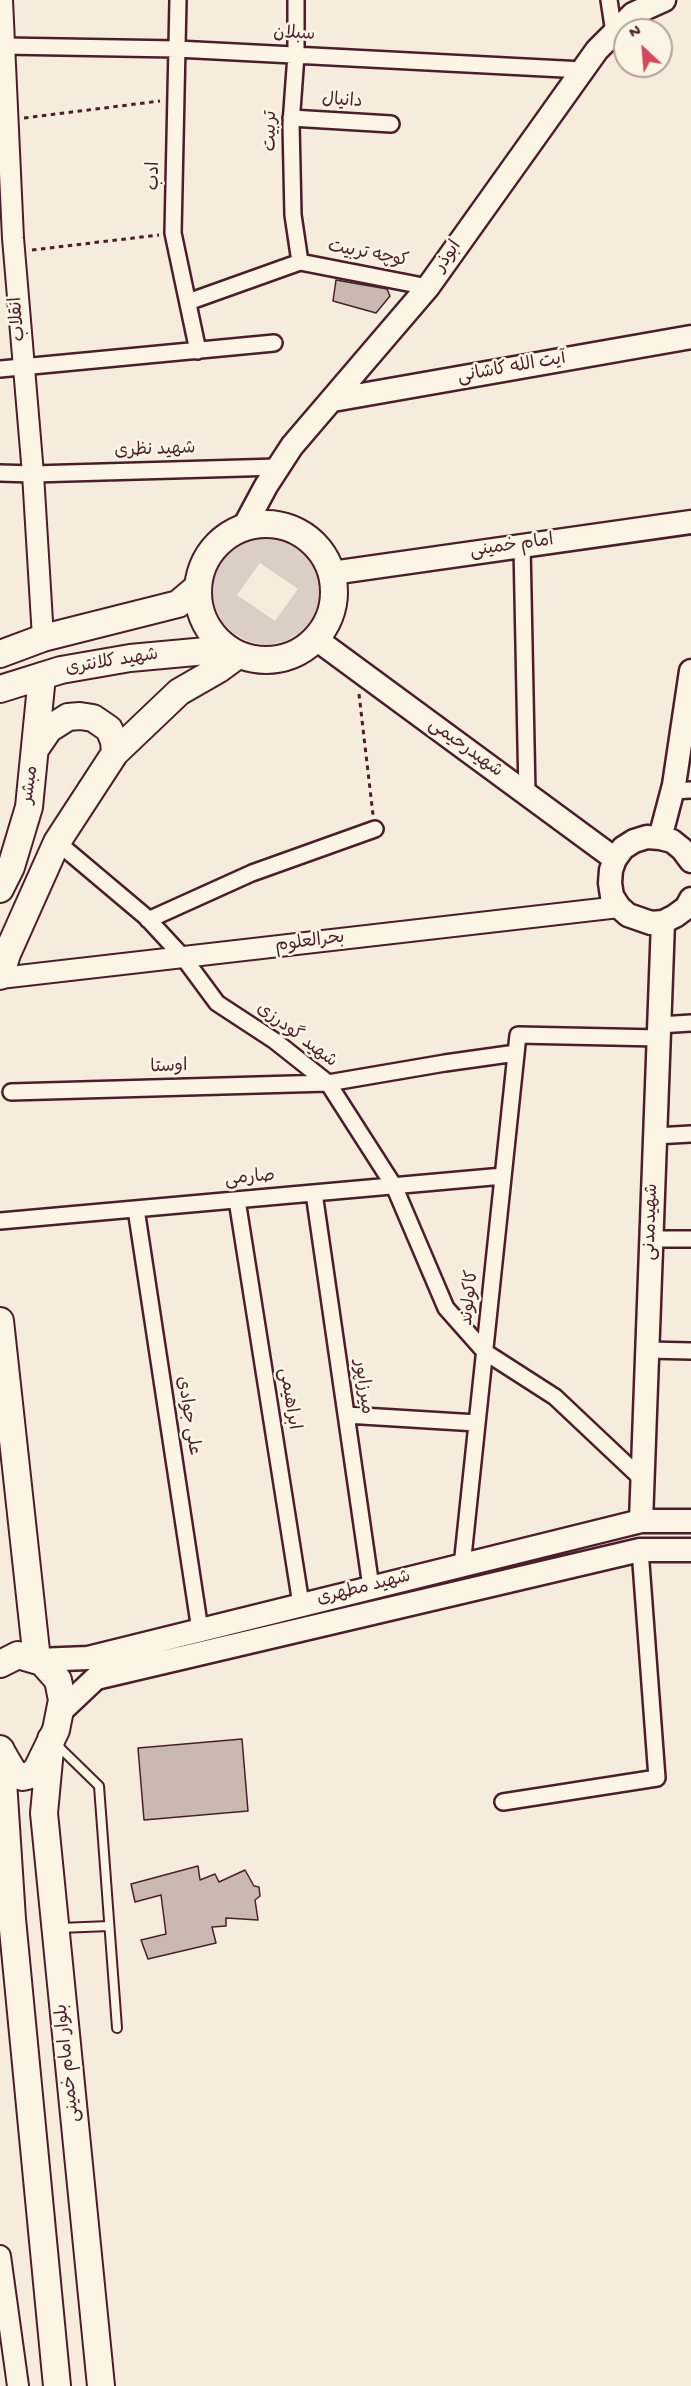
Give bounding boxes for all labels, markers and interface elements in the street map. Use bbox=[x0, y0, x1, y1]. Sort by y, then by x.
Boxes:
north arrow bbox=[613, 18, 673, 78]
text: N bbox=[627, 22, 645, 44]
street label: سبلان bbox=[272, 23, 316, 47]
street label: دانیال bbox=[321, 90, 363, 114]
street label: تربیت bbox=[261, 110, 283, 152]
street label: ادب bbox=[144, 161, 166, 191]
street label: کوچه تربیت bbox=[326, 237, 410, 273]
street label: ابوذر bbox=[431, 237, 467, 277]
street label: انقلاب bbox=[6, 296, 32, 342]
street label: آیت الله کاشانی bbox=[456, 349, 568, 389]
street label: شهید نظری bbox=[114, 439, 196, 463]
street label: امام خمینی bbox=[469, 530, 555, 564]
street label: شهید کلانتری bbox=[64, 645, 160, 681]
street label: شهیدرحیمی bbox=[424, 715, 506, 783]
street label: مبشر bbox=[18, 765, 44, 805]
street label: بحرالعلوم bbox=[274, 928, 346, 958]
street label: شهید گودرزی bbox=[252, 999, 340, 1073]
street label: اوستا bbox=[150, 1057, 188, 1079]
street label: صارمی bbox=[224, 1166, 276, 1192]
street label: شهیدمدنی bbox=[640, 1183, 664, 1261]
street label: کاکولوند bbox=[457, 1269, 485, 1327]
street label: میرزاپور bbox=[347, 1358, 377, 1416]
street label: ابراهیمی bbox=[272, 1367, 304, 1431]
street label: علی جوادی bbox=[170, 1375, 204, 1457]
street label: شهید مطهری bbox=[315, 1567, 413, 1611]
street label: بلوار امام خمینی bbox=[52, 2003, 86, 2123]

